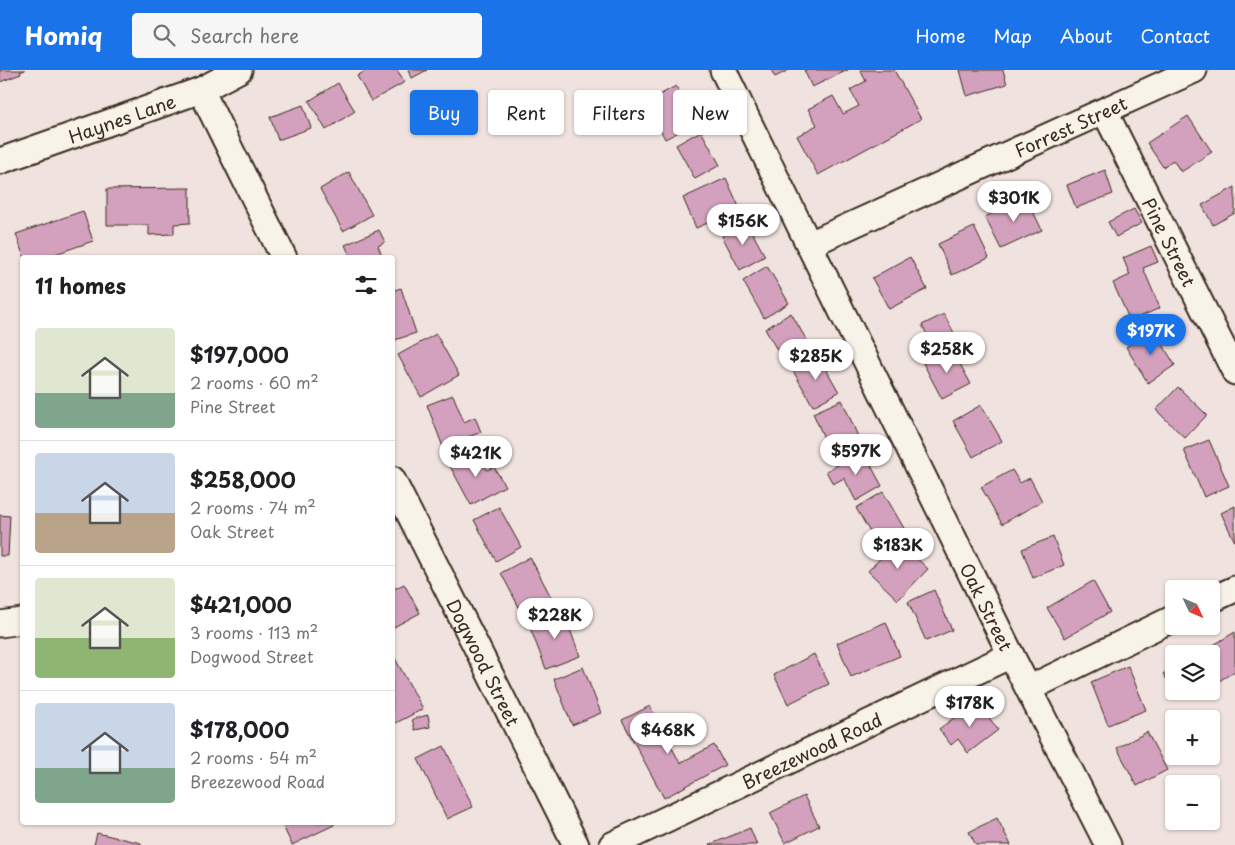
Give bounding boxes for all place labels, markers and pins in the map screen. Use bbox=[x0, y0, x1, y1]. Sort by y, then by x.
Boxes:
pin: $301K bbox=[979, 180, 1049, 223]
pin: $156K bbox=[708, 204, 778, 246]
pin: $197K bbox=[1116, 314, 1186, 356]
pin: $258K bbox=[912, 332, 982, 374]
pin: $285K bbox=[781, 338, 851, 381]
pin: $597K bbox=[821, 434, 891, 476]
pin: $421K bbox=[441, 436, 511, 478]
pin: $183K bbox=[863, 528, 933, 570]
pin: $228K bbox=[520, 598, 590, 640]
pin: $178K bbox=[935, 686, 1005, 728]
pin: $468K bbox=[633, 712, 703, 755]

